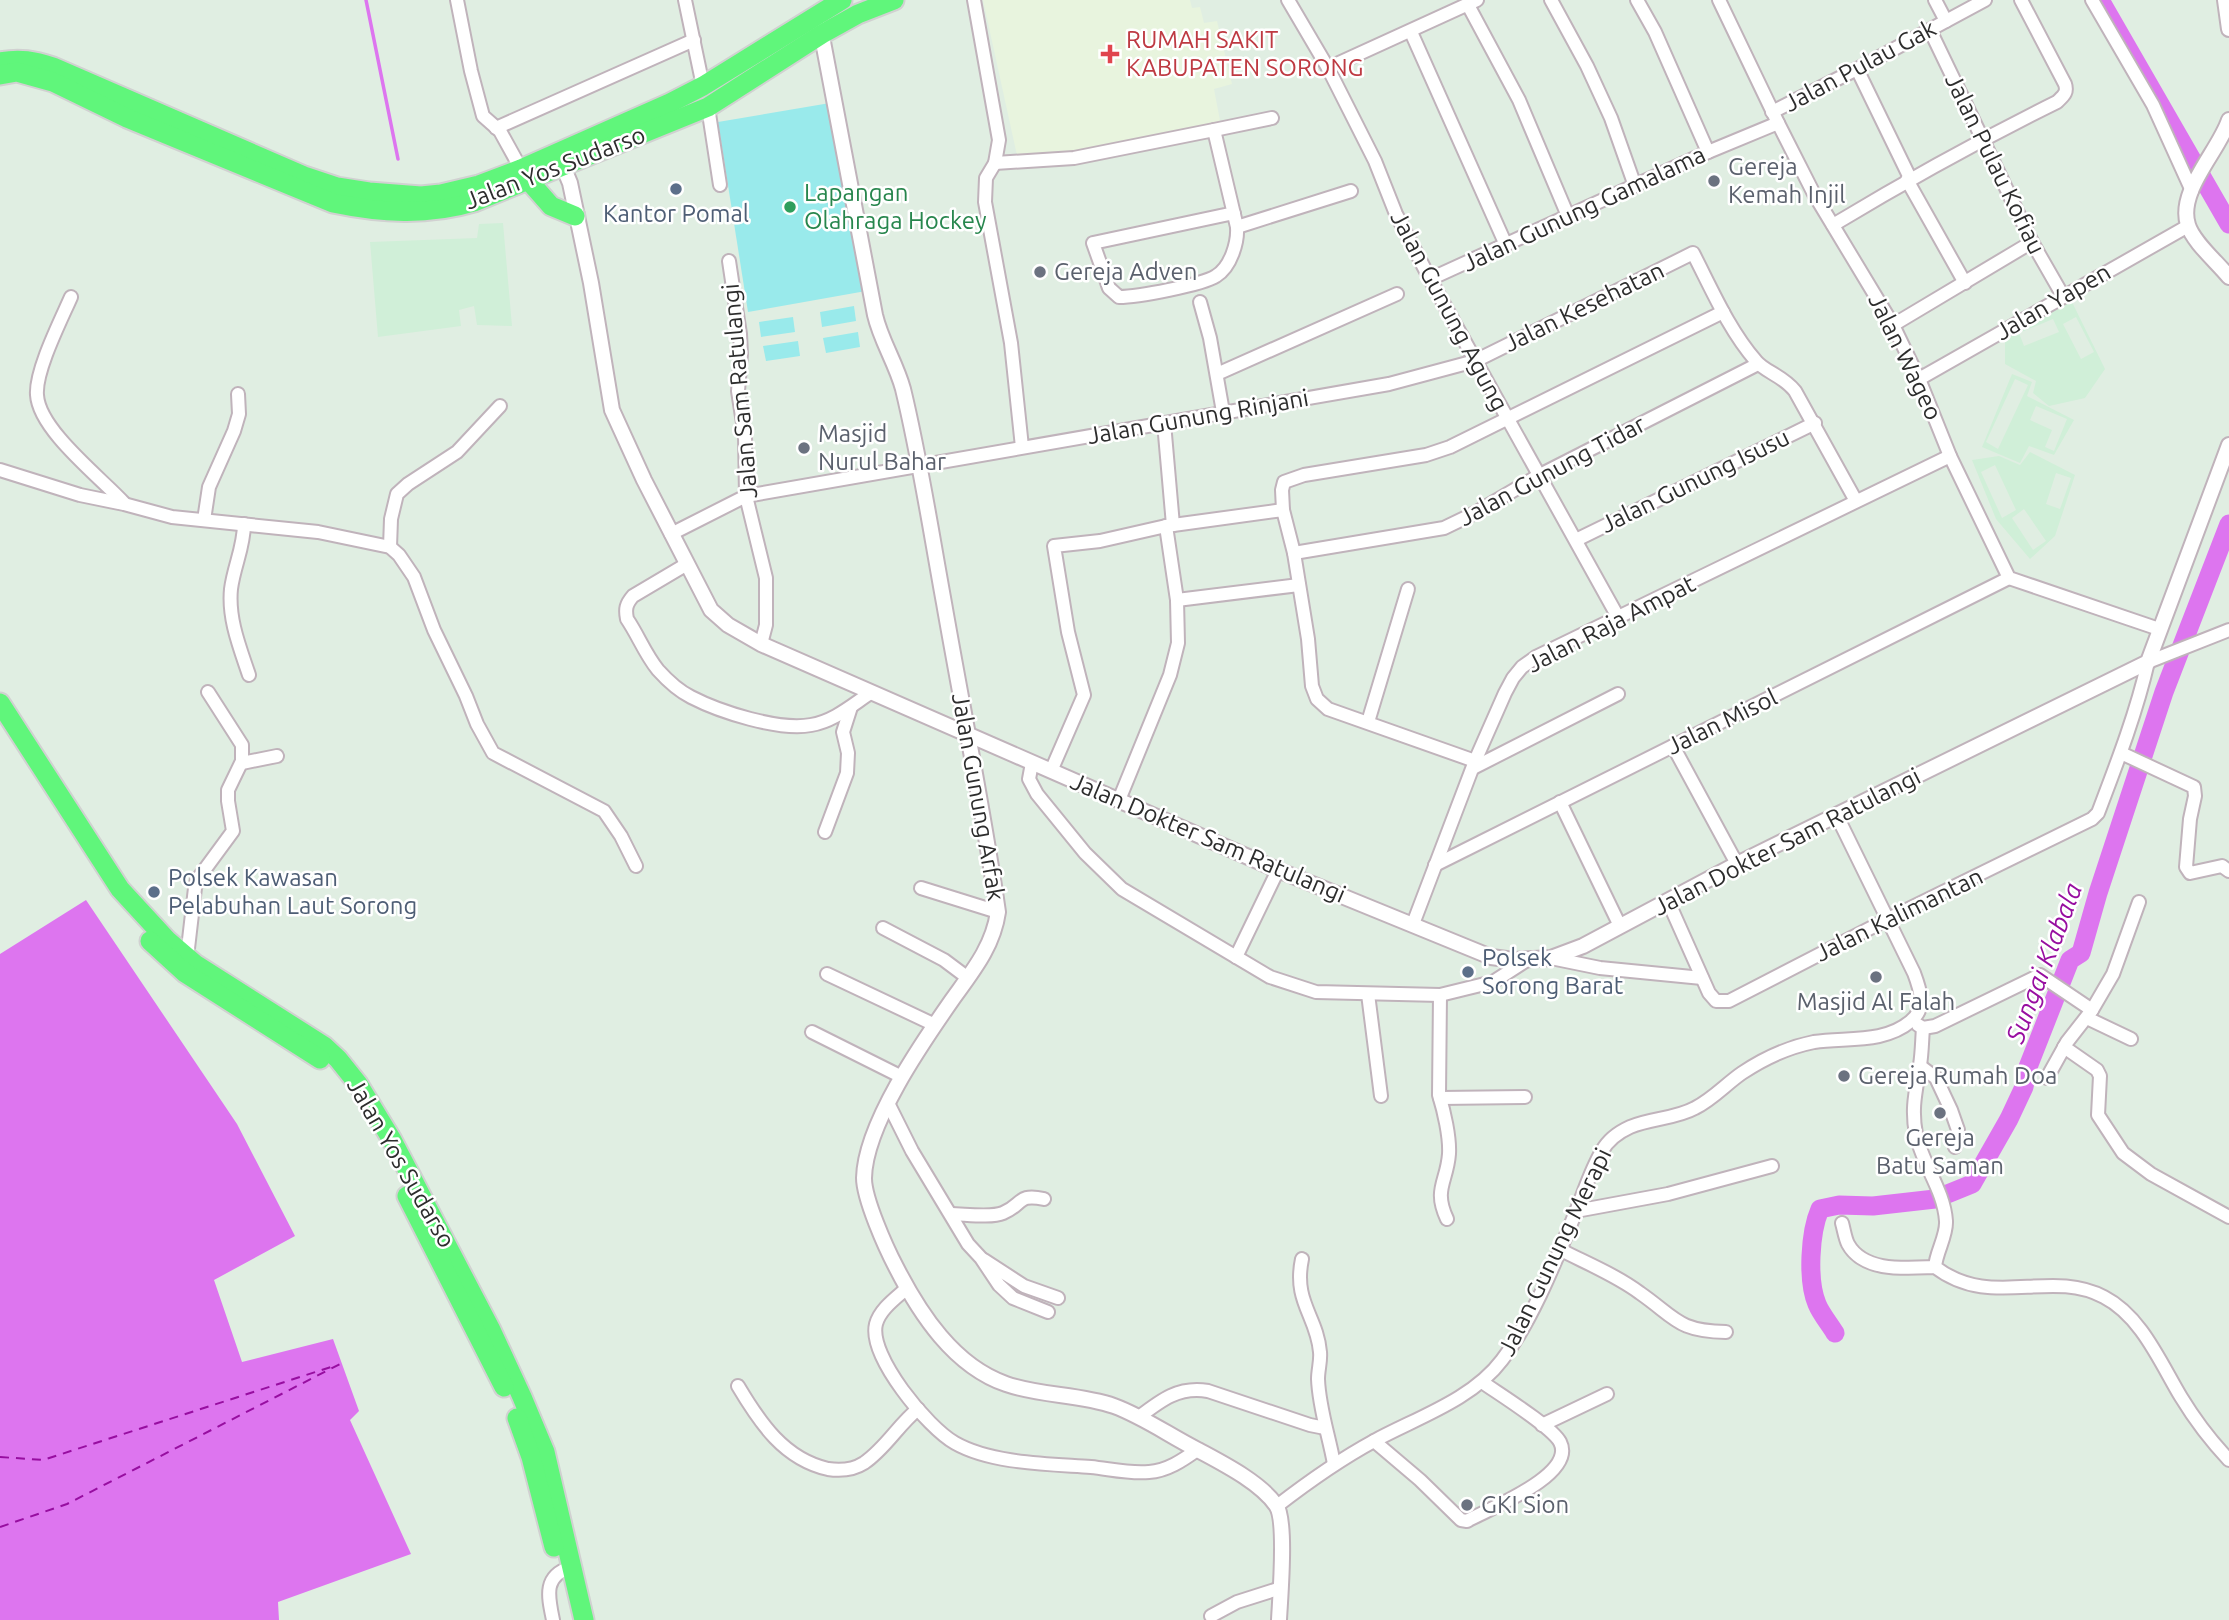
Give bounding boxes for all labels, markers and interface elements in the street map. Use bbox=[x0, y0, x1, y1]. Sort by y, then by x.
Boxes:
street label: Jalan Pulau Gak bbox=[1779, 14, 1940, 117]
place label: RUMAH SAKIT KABUPATEN SORONG bbox=[1126, 26, 1364, 81]
marker: RUMAH SAKIT KABUPATEN SORONG bbox=[1100, 44, 1120, 64]
street label: Jalan Pulau Kofiau bbox=[1940, 69, 2051, 258]
street label: Jalan Yos Sudarso bbox=[461, 121, 649, 214]
street label: Jalan Gunung Gamalama bbox=[1458, 140, 1710, 277]
place label: Gereja Kemah Injil bbox=[1728, 153, 1846, 208]
marker: Gereja Kemah Injil bbox=[1706, 173, 1722, 189]
place label: Lapangan Olahraga Hockey bbox=[804, 179, 987, 234]
marker: Kantor Pomal bbox=[668, 181, 684, 197]
marker: Lapangan Olahraga Hockey bbox=[782, 199, 798, 215]
place label: Kantor Pomal bbox=[603, 200, 749, 227]
street label: Jalan Gunung Agung bbox=[1385, 206, 1514, 415]
street label: Jalan Kesehatan bbox=[1499, 256, 1668, 357]
place label: Gereja Adven bbox=[1054, 258, 1197, 285]
street label: Jalan Yapen bbox=[1990, 258, 2115, 345]
marker: Gereja Adven bbox=[1032, 264, 1048, 280]
street label: Jalan Sam Ratulangi bbox=[717, 283, 762, 500]
street label: Jalan Wageo bbox=[1863, 289, 1948, 424]
street label: Jalan Gunung Rinjani bbox=[1085, 384, 1311, 449]
street label: Jalan Gunung Tidar bbox=[1454, 410, 1650, 531]
place label: Masjid Nurul Bahar bbox=[818, 420, 946, 475]
street label: Jalan Gunung Isusu bbox=[1596, 423, 1793, 538]
marker: Masjid Nurul Bahar bbox=[796, 440, 812, 456]
street label: Jalan Raja Ampat bbox=[1522, 569, 1700, 678]
street label: Jalan Misol bbox=[1662, 683, 1781, 760]
street label: Jalan Gunung Arfak bbox=[947, 691, 1010, 903]
street label: Jalan Dokter Sam Ratulangi bbox=[1649, 762, 1925, 921]
street label: Jalan Dokter Sam Ratulangi bbox=[1067, 767, 1350, 908]
street label: Jalan Kalimantan bbox=[1811, 862, 1987, 967]
place label: Polsek Kawasan Pelabuhan Laut Sorong bbox=[168, 864, 417, 919]
water label: Sungai Klabala bbox=[1999, 879, 2087, 1048]
marker: Polsek Kawasan Pelabuhan Laut Sorong bbox=[146, 884, 162, 900]
place label: Polsek Sorong Barat bbox=[1482, 944, 1624, 999]
marker: Polsek Sorong Barat bbox=[1460, 964, 1476, 980]
marker: Masjid Al Falah bbox=[1868, 969, 1884, 985]
place label: Masjid Al Falah bbox=[1797, 988, 1955, 1015]
place label: Gereja Rumah Doa bbox=[1858, 1062, 2057, 1089]
marker: Gereja Rumah Doa bbox=[1836, 1068, 1852, 1084]
street label: Jalan Yos Sudarso bbox=[342, 1073, 461, 1252]
marker: Gereja Batu Saman bbox=[1932, 1105, 1948, 1121]
place label: Gereja Batu Saman bbox=[1876, 1124, 2004, 1179]
street label: Jalan Gunung Merapi bbox=[1493, 1144, 1617, 1360]
place label: GKI Sion bbox=[1481, 1491, 1569, 1518]
marker: GKI Sion bbox=[1459, 1497, 1475, 1513]

